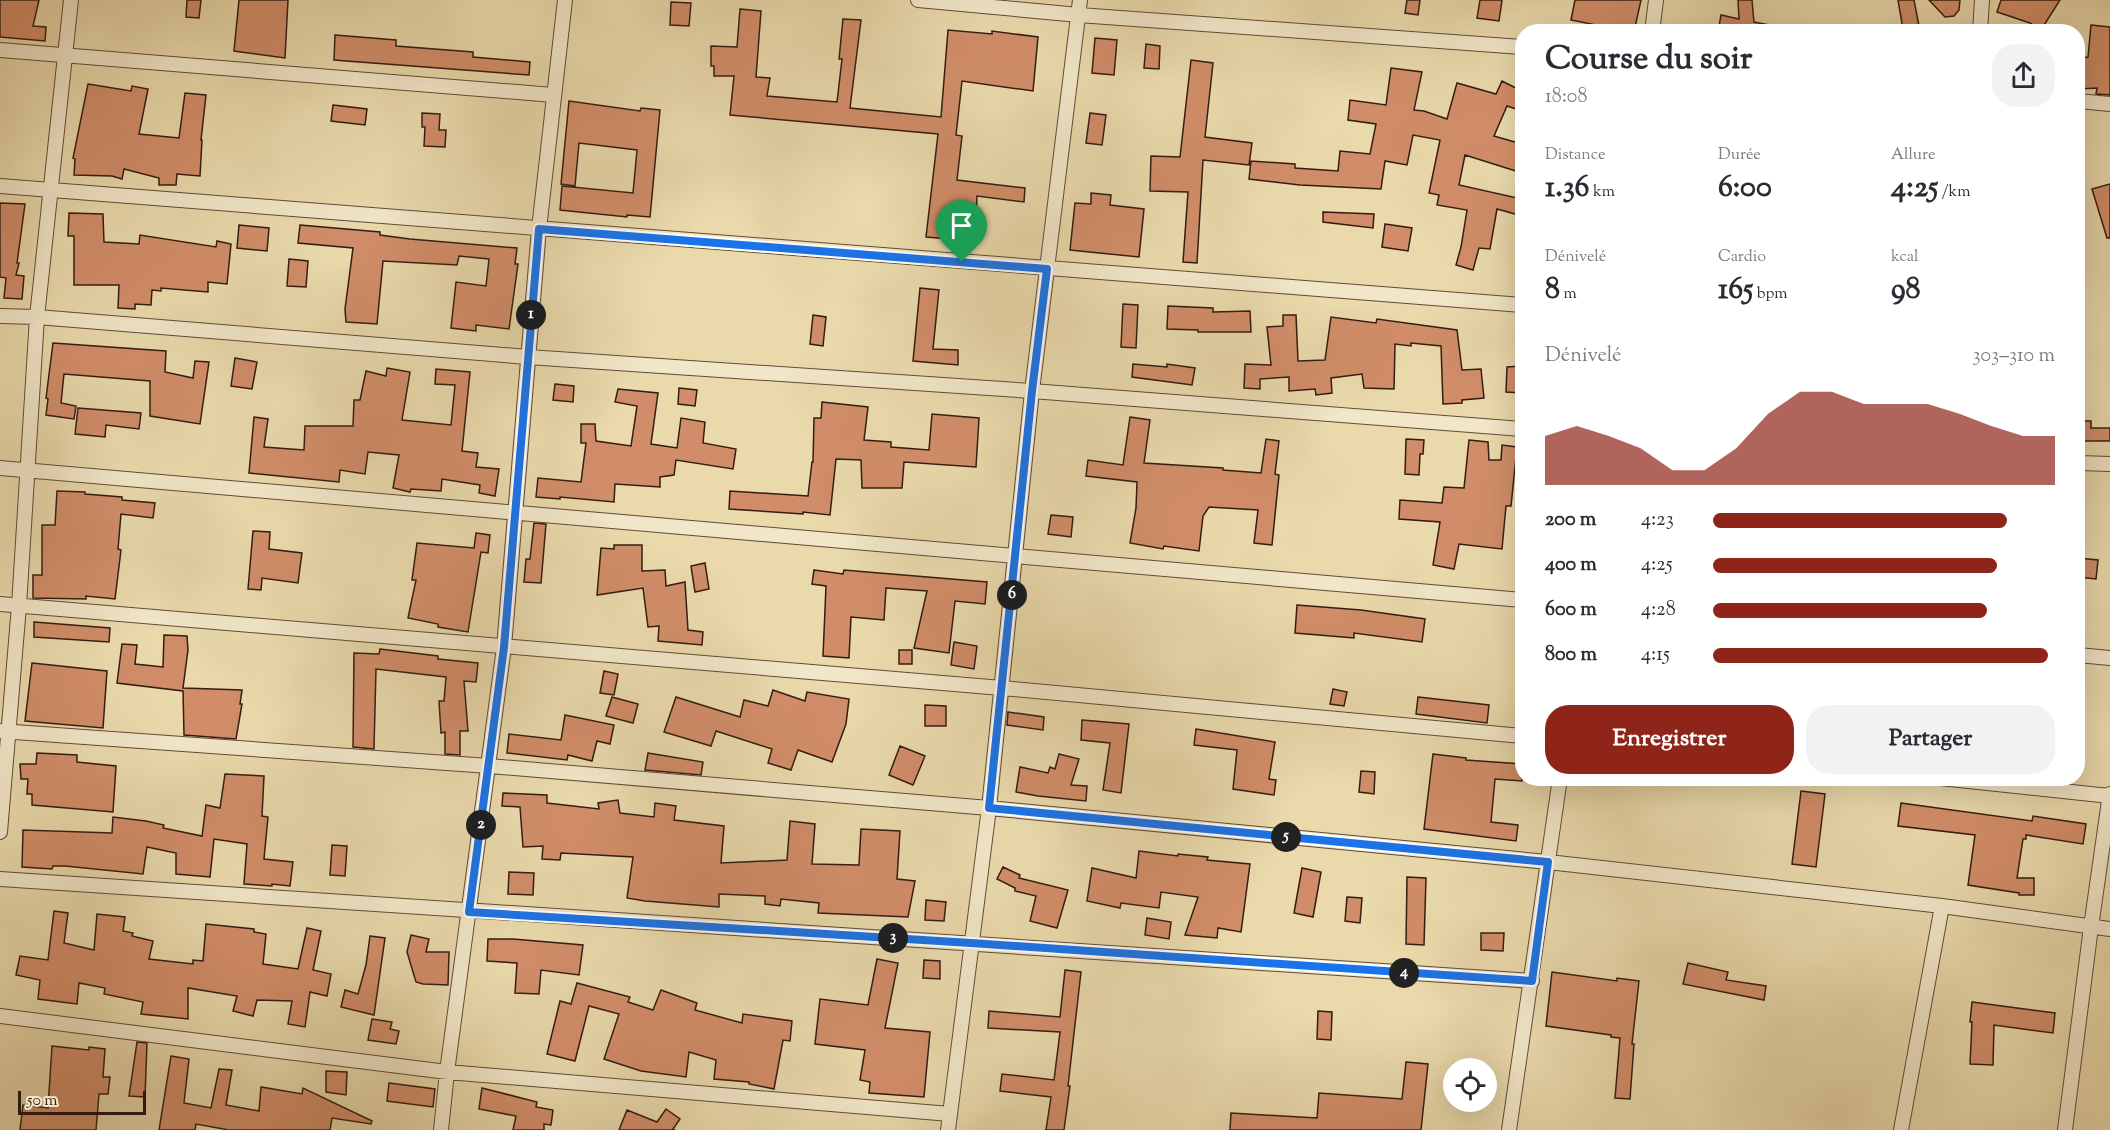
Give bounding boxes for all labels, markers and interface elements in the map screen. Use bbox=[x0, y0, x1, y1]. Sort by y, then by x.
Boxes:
text: Course du soir bbox=[1545, 36, 1752, 84]
button: share bbox=[1992, 44, 2055, 107]
text: 18:08 bbox=[1545, 83, 1587, 112]
text: Distance bbox=[1545, 144, 1605, 167]
text: Durée bbox=[1718, 144, 1761, 167]
text: Allure bbox=[1891, 144, 1935, 167]
text: 1.36 bbox=[1545, 167, 1590, 210]
text: 6:00 bbox=[1718, 167, 1772, 210]
text: 4:25 bbox=[1891, 167, 1938, 210]
text: km bbox=[1590, 181, 1615, 204]
text: /km bbox=[1938, 181, 1971, 204]
pin bbox=[936, 200, 987, 262]
icon: arrive bbox=[945, 209, 978, 242]
text: Dénivelé bbox=[1545, 246, 1606, 269]
text: Cardio bbox=[1718, 246, 1766, 269]
text: kcal bbox=[1891, 246, 1919, 269]
text: 8 bbox=[1545, 269, 1560, 312]
text: 165 bbox=[1718, 269, 1753, 312]
text: 98 bbox=[1891, 269, 1921, 312]
text: m bbox=[1560, 283, 1577, 306]
text: bpm bbox=[1753, 283, 1788, 306]
pin: 1 bbox=[516, 300, 546, 330]
text: 1 bbox=[528, 303, 534, 326]
text: Dénivelé bbox=[1545, 342, 1621, 371]
text: 303–310 m bbox=[1973, 342, 2055, 371]
text: 200 m bbox=[1545, 506, 1596, 535]
text: 4:23 bbox=[1641, 506, 1674, 535]
text: 400 m bbox=[1545, 551, 1597, 580]
text: 4:25 bbox=[1641, 551, 1672, 580]
pin: 6 bbox=[997, 580, 1027, 610]
text: 6 bbox=[1008, 583, 1016, 606]
text: 600 m bbox=[1545, 596, 1597, 625]
text: 4:28 bbox=[1641, 596, 1676, 625]
text: 800 m bbox=[1545, 641, 1597, 670]
text: 4:15 bbox=[1641, 641, 1670, 670]
button: Enregistrer bbox=[1545, 705, 1794, 774]
button: Partager bbox=[1806, 705, 2055, 774]
pin: 2 bbox=[466, 810, 496, 840]
text: 2 bbox=[477, 813, 485, 836]
pin: 5 bbox=[1271, 822, 1301, 852]
text: 5 bbox=[1283, 825, 1289, 848]
pin: 3 bbox=[878, 923, 908, 953]
text: 3 bbox=[890, 926, 896, 949]
pin: 4 bbox=[1389, 958, 1419, 988]
text: 4 bbox=[1400, 961, 1408, 984]
map controls bbox=[1443, 1058, 1497, 1112]
button: locate bbox=[1443, 1058, 1497, 1112]
scale bar bbox=[18, 1088, 146, 1116]
text: 50 m bbox=[27, 1090, 58, 1113]

